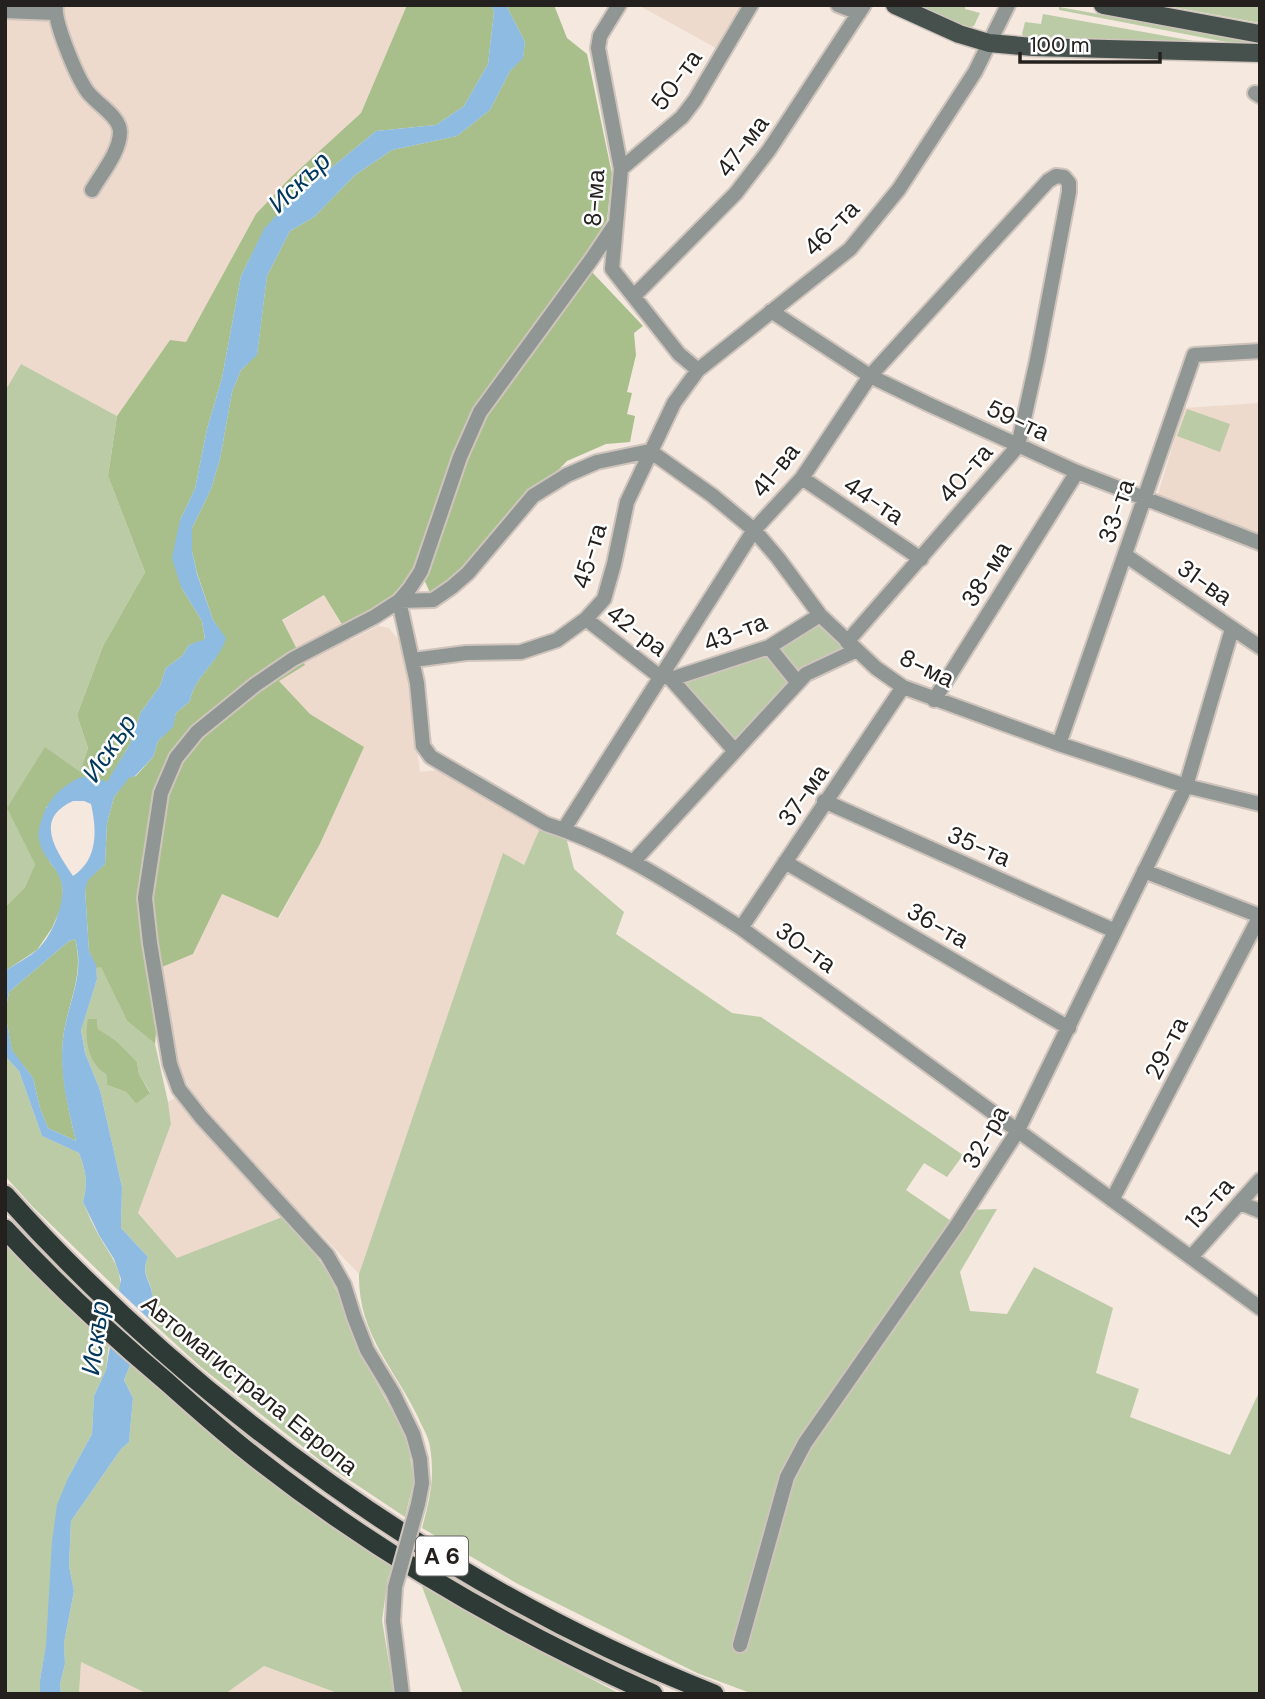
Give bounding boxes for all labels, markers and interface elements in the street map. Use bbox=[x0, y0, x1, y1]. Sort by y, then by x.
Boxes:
scale bar bbox=[1020, 21, 1160, 65]
text: 100 m bbox=[1030, 31, 1090, 59]
street label: 50-та bbox=[643, 43, 709, 117]
street label: 47-ма bbox=[709, 108, 776, 183]
water label: Искър bbox=[260, 144, 338, 220]
street label: 8-ма bbox=[577, 168, 612, 228]
street label: 46-та bbox=[796, 193, 866, 263]
street label: 59-та bbox=[982, 392, 1055, 448]
street label: 41-ва bbox=[744, 436, 807, 503]
street label: 40-та bbox=[931, 437, 999, 509]
street label: 44-та bbox=[838, 469, 911, 532]
street label: 33-та bbox=[1091, 474, 1142, 547]
street label: 45-та bbox=[564, 519, 614, 592]
street label: 38-ма bbox=[954, 535, 1018, 613]
street label: 31-ва bbox=[1172, 552, 1239, 612]
street label: 42-ра bbox=[600, 597, 674, 663]
street label: 43-та bbox=[699, 606, 772, 658]
street label: 8-ма bbox=[894, 641, 960, 695]
water label: Искър bbox=[74, 708, 144, 788]
street label: 37-ма bbox=[771, 757, 836, 832]
street label: 35-та bbox=[943, 818, 1016, 874]
street label: 36-та bbox=[902, 895, 975, 955]
street label: 30-та bbox=[770, 915, 843, 980]
street label: 29-та bbox=[1137, 1011, 1195, 1084]
street label: 32-ра bbox=[955, 1099, 1016, 1174]
street label: 13-та bbox=[1178, 1170, 1241, 1235]
street label: Автомагистрала Европа bbox=[136, 1288, 365, 1482]
water label: Искър bbox=[73, 1299, 117, 1377]
road number: A 6 bbox=[416, 1536, 468, 1576]

